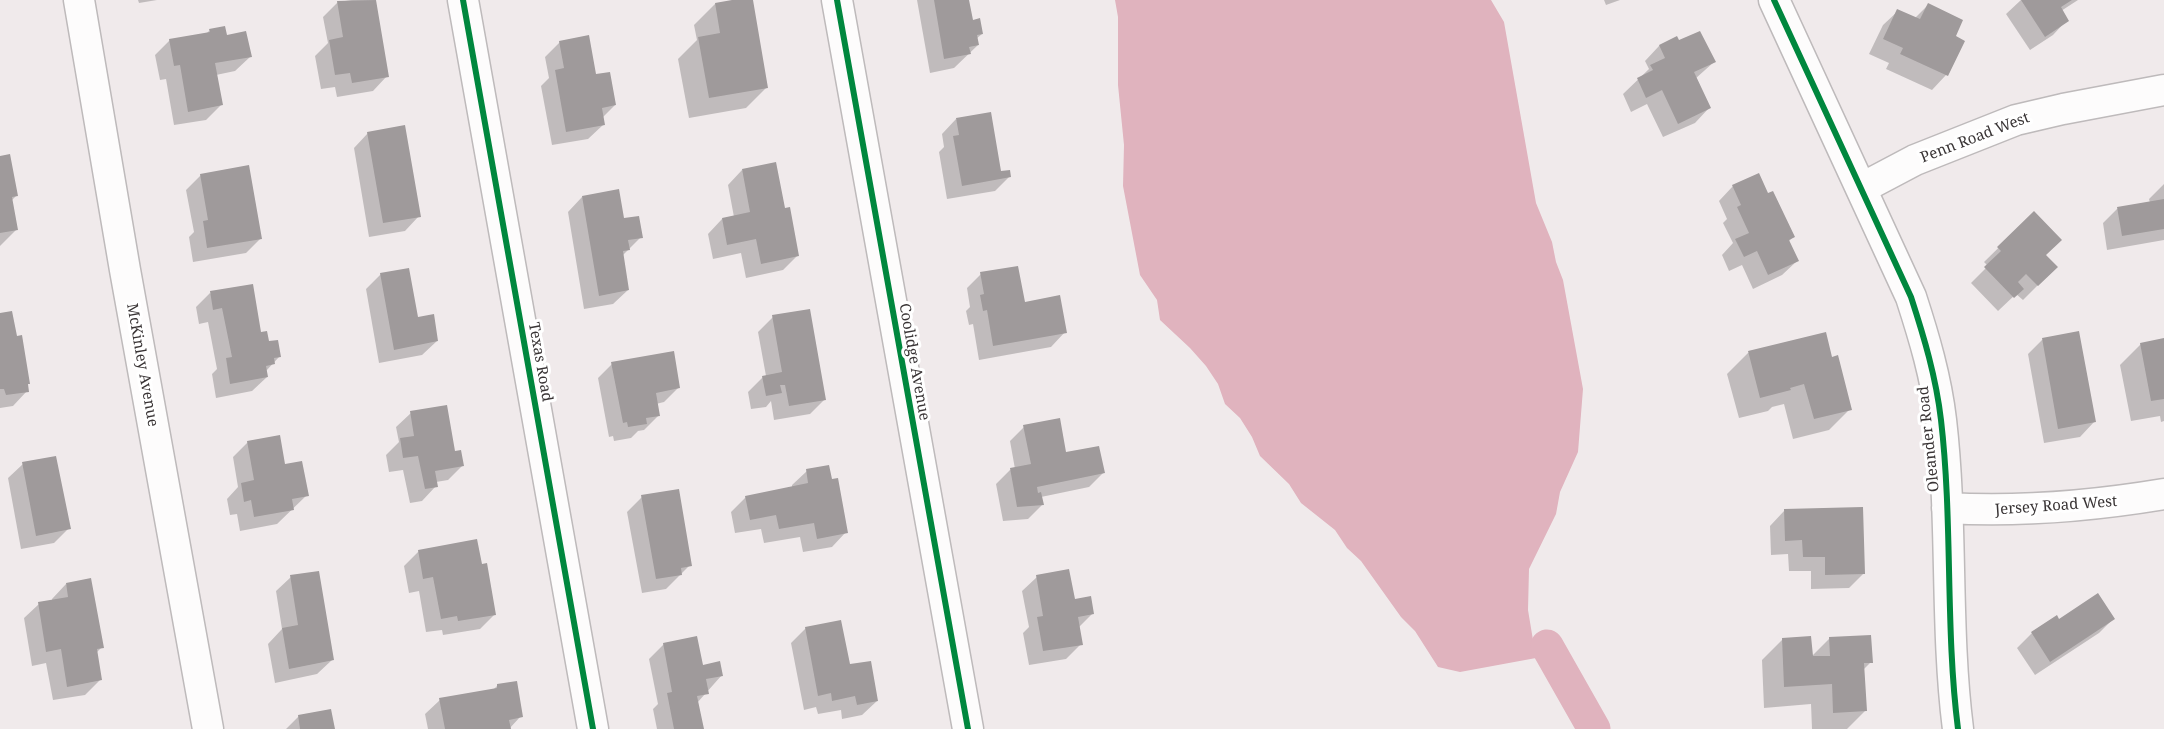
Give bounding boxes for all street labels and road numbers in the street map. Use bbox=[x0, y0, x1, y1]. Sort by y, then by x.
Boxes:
street label: Penn Road West bbox=[1918, 109, 2032, 167]
street label: McKinley Avenue bbox=[122, 302, 162, 428]
street label: Coolidge Avenue bbox=[895, 302, 933, 422]
street label: Texas Road bbox=[524, 321, 556, 403]
street label: Oleander Road bbox=[1914, 385, 1944, 493]
street label: Jersey Road West bbox=[1994, 493, 2118, 519]

